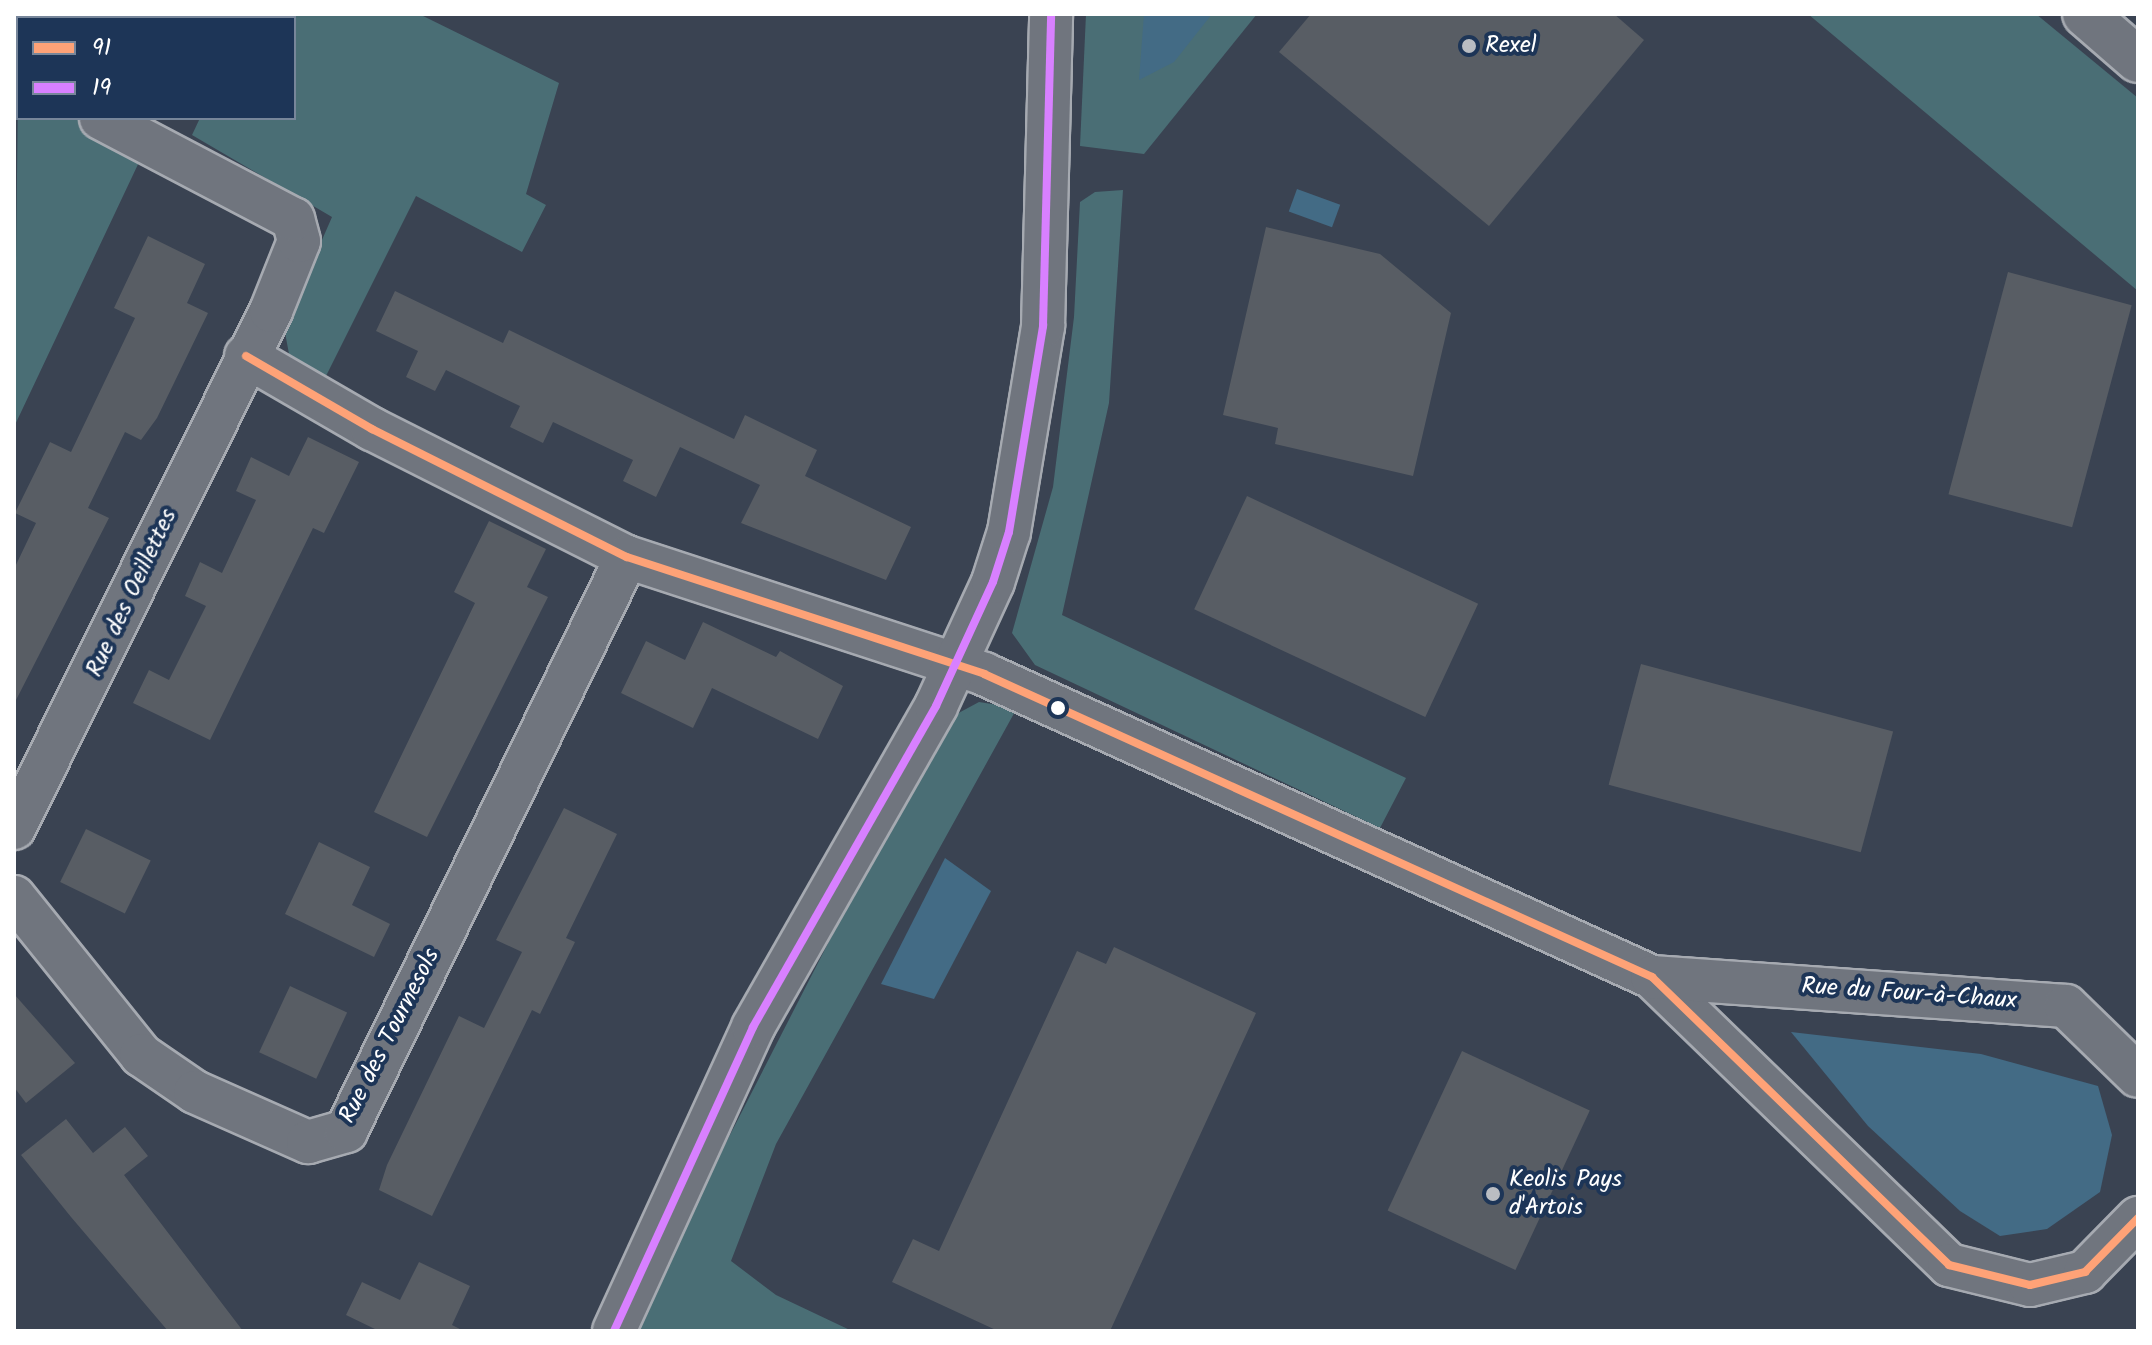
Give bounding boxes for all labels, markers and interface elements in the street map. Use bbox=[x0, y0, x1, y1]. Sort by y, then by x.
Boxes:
legend bbox=[16, 16, 296, 120]
text: 91 bbox=[92, 29, 111, 68]
place label: Rexel bbox=[1485, 32, 1537, 60]
marker: Rexel bbox=[1460, 37, 1478, 55]
text: 19 bbox=[92, 69, 111, 108]
street label: Rue des Oeillettes bbox=[80, 504, 184, 682]
unlabelled marker bbox=[1050, 700, 1066, 716]
street label: Rue des Tournesols bbox=[333, 944, 447, 1128]
street label: Rue du Four-à-Chaux bbox=[1800, 972, 2018, 1016]
place label: Keolis Pays d'Artois bbox=[1509, 1166, 1622, 1222]
marker: Keolis Pays d'Artois bbox=[1484, 1185, 1502, 1203]

